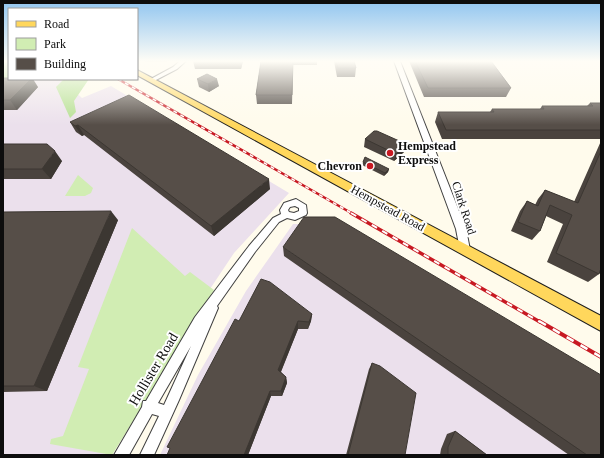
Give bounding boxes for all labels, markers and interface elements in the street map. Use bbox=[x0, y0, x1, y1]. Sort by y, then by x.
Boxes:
legend bbox=[8, 8, 138, 80]
text: Road bbox=[44, 17, 69, 31]
text: Park bbox=[44, 37, 66, 51]
text: Building bbox=[44, 57, 86, 71]
place label: Hempstead Express bbox=[398, 139, 456, 167]
marker: Hempstead Express bbox=[385, 148, 395, 158]
place label: Chevron bbox=[318, 159, 362, 173]
marker: Chevron bbox=[365, 161, 375, 171]
street label: Clark Road bbox=[449, 180, 479, 236]
street label: Hempstead Road bbox=[349, 182, 427, 234]
street label: Hollister Road bbox=[126, 330, 181, 408]

